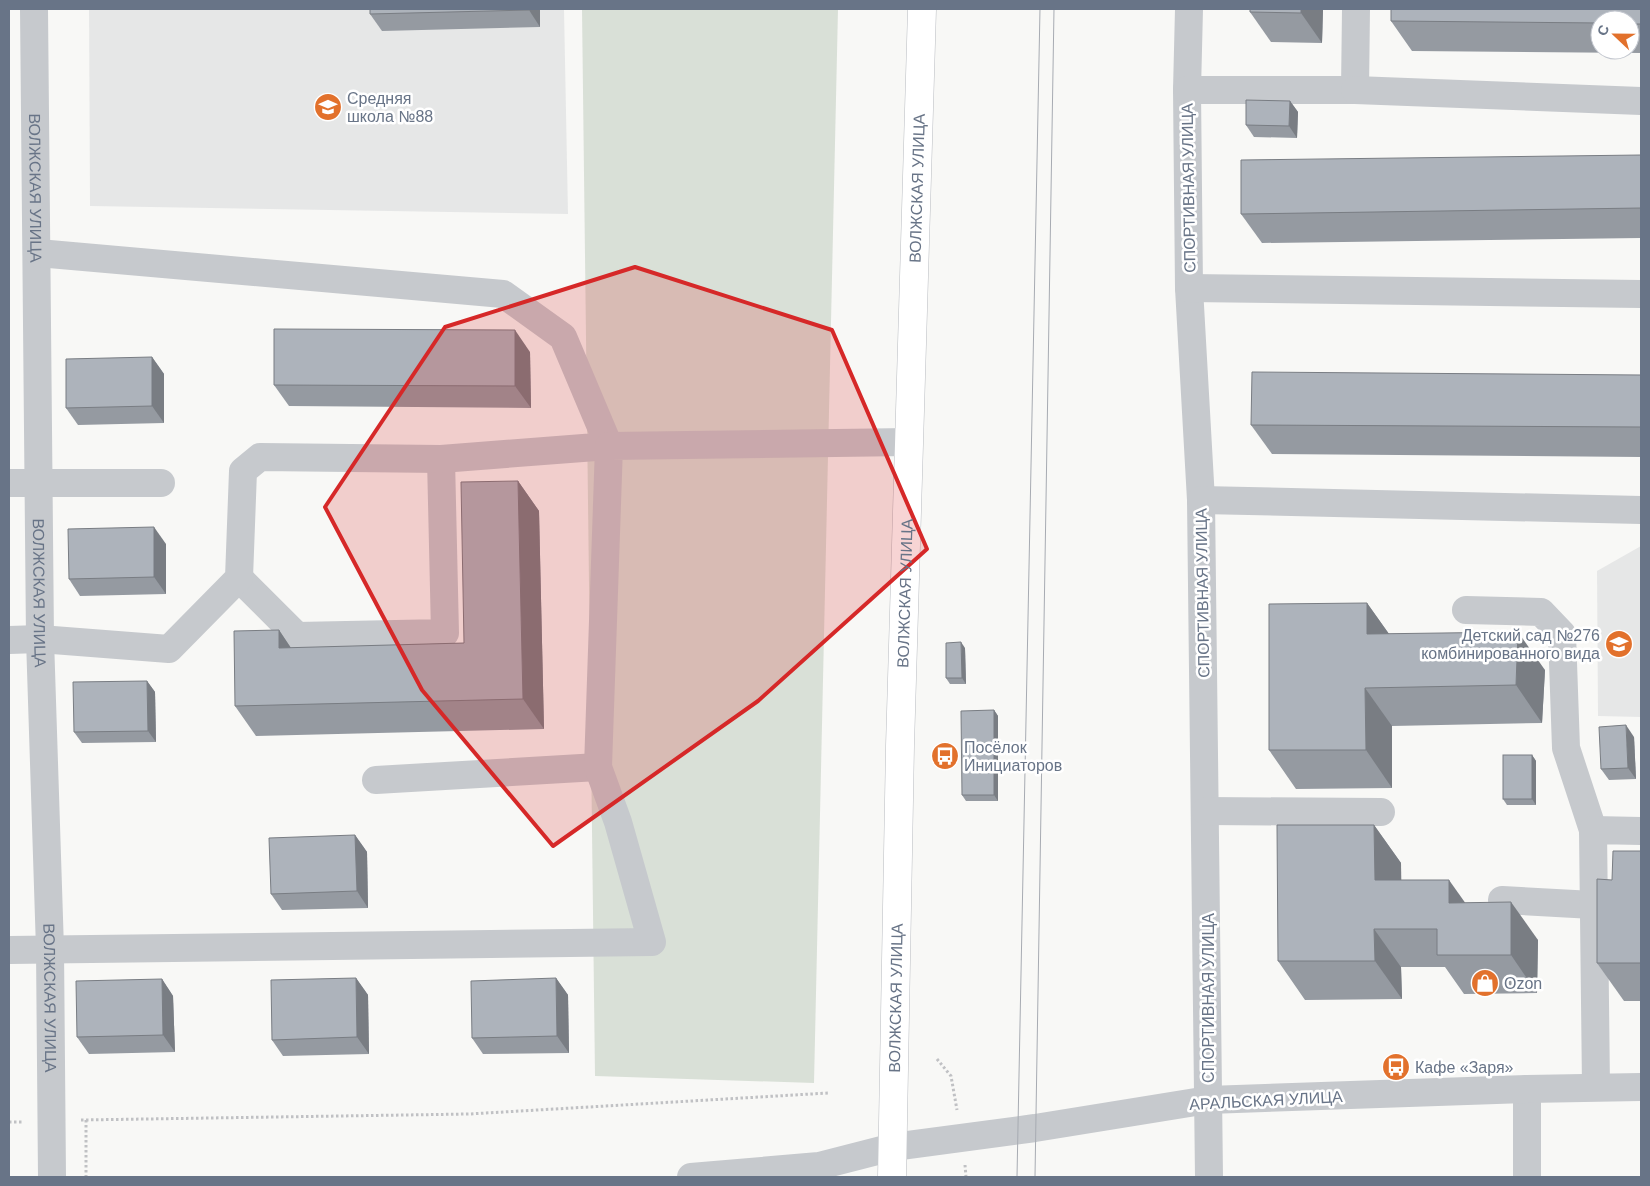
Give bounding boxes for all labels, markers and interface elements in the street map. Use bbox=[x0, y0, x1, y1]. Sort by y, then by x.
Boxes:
north arrow bbox=[1590, 10, 1640, 60]
text: С bbox=[1594, 22, 1612, 38]
place label: Средняя школа №88 bbox=[347, 90, 433, 125]
school or university icon: Средняя школа №88 bbox=[313, 92, 343, 122]
street label: СПОРТИВНАЯ УЛИЦА bbox=[1179, 103, 1198, 273]
street label: ВОЛЖСКАЯ УЛИЦА bbox=[26, 113, 44, 263]
street label: ВОЛЖСКАЯ УЛИЦА bbox=[906, 113, 928, 263]
street label: СПОРТИВНАЯ УЛИЦА bbox=[1193, 508, 1212, 678]
street label: ВОЛЖСКАЯ УЛИЦА bbox=[30, 518, 49, 668]
street label: ВОЛЖСКАЯ УЛИЦА bbox=[894, 518, 916, 668]
place label: Детский сад №276 комбинированного вида bbox=[1421, 627, 1600, 662]
school or university icon: Детский сад №276 комбинированного вида bbox=[1604, 629, 1634, 659]
place label: Посёлок Инициаторов bbox=[964, 739, 1062, 774]
bus stop icon: Посёлок Инициаторов bbox=[930, 741, 960, 771]
street label: СПОРТИВНАЯ УЛИЦА bbox=[1200, 913, 1217, 1083]
street label: ВОЛЖСКАЯ УЛИЦА bbox=[40, 923, 59, 1073]
street label: ВОЛЖСКАЯ УЛИЦА bbox=[886, 923, 906, 1073]
shop icon: Ozon bbox=[1470, 968, 1500, 998]
place label: Ozon bbox=[1504, 975, 1542, 992]
bus stop icon: Кафе «Заря» bbox=[1381, 1052, 1411, 1082]
place label: Кафе «Заря» bbox=[1415, 1059, 1514, 1076]
street label: АРАЛЬСКАЯ УЛИЦА bbox=[1189, 1088, 1344, 1113]

